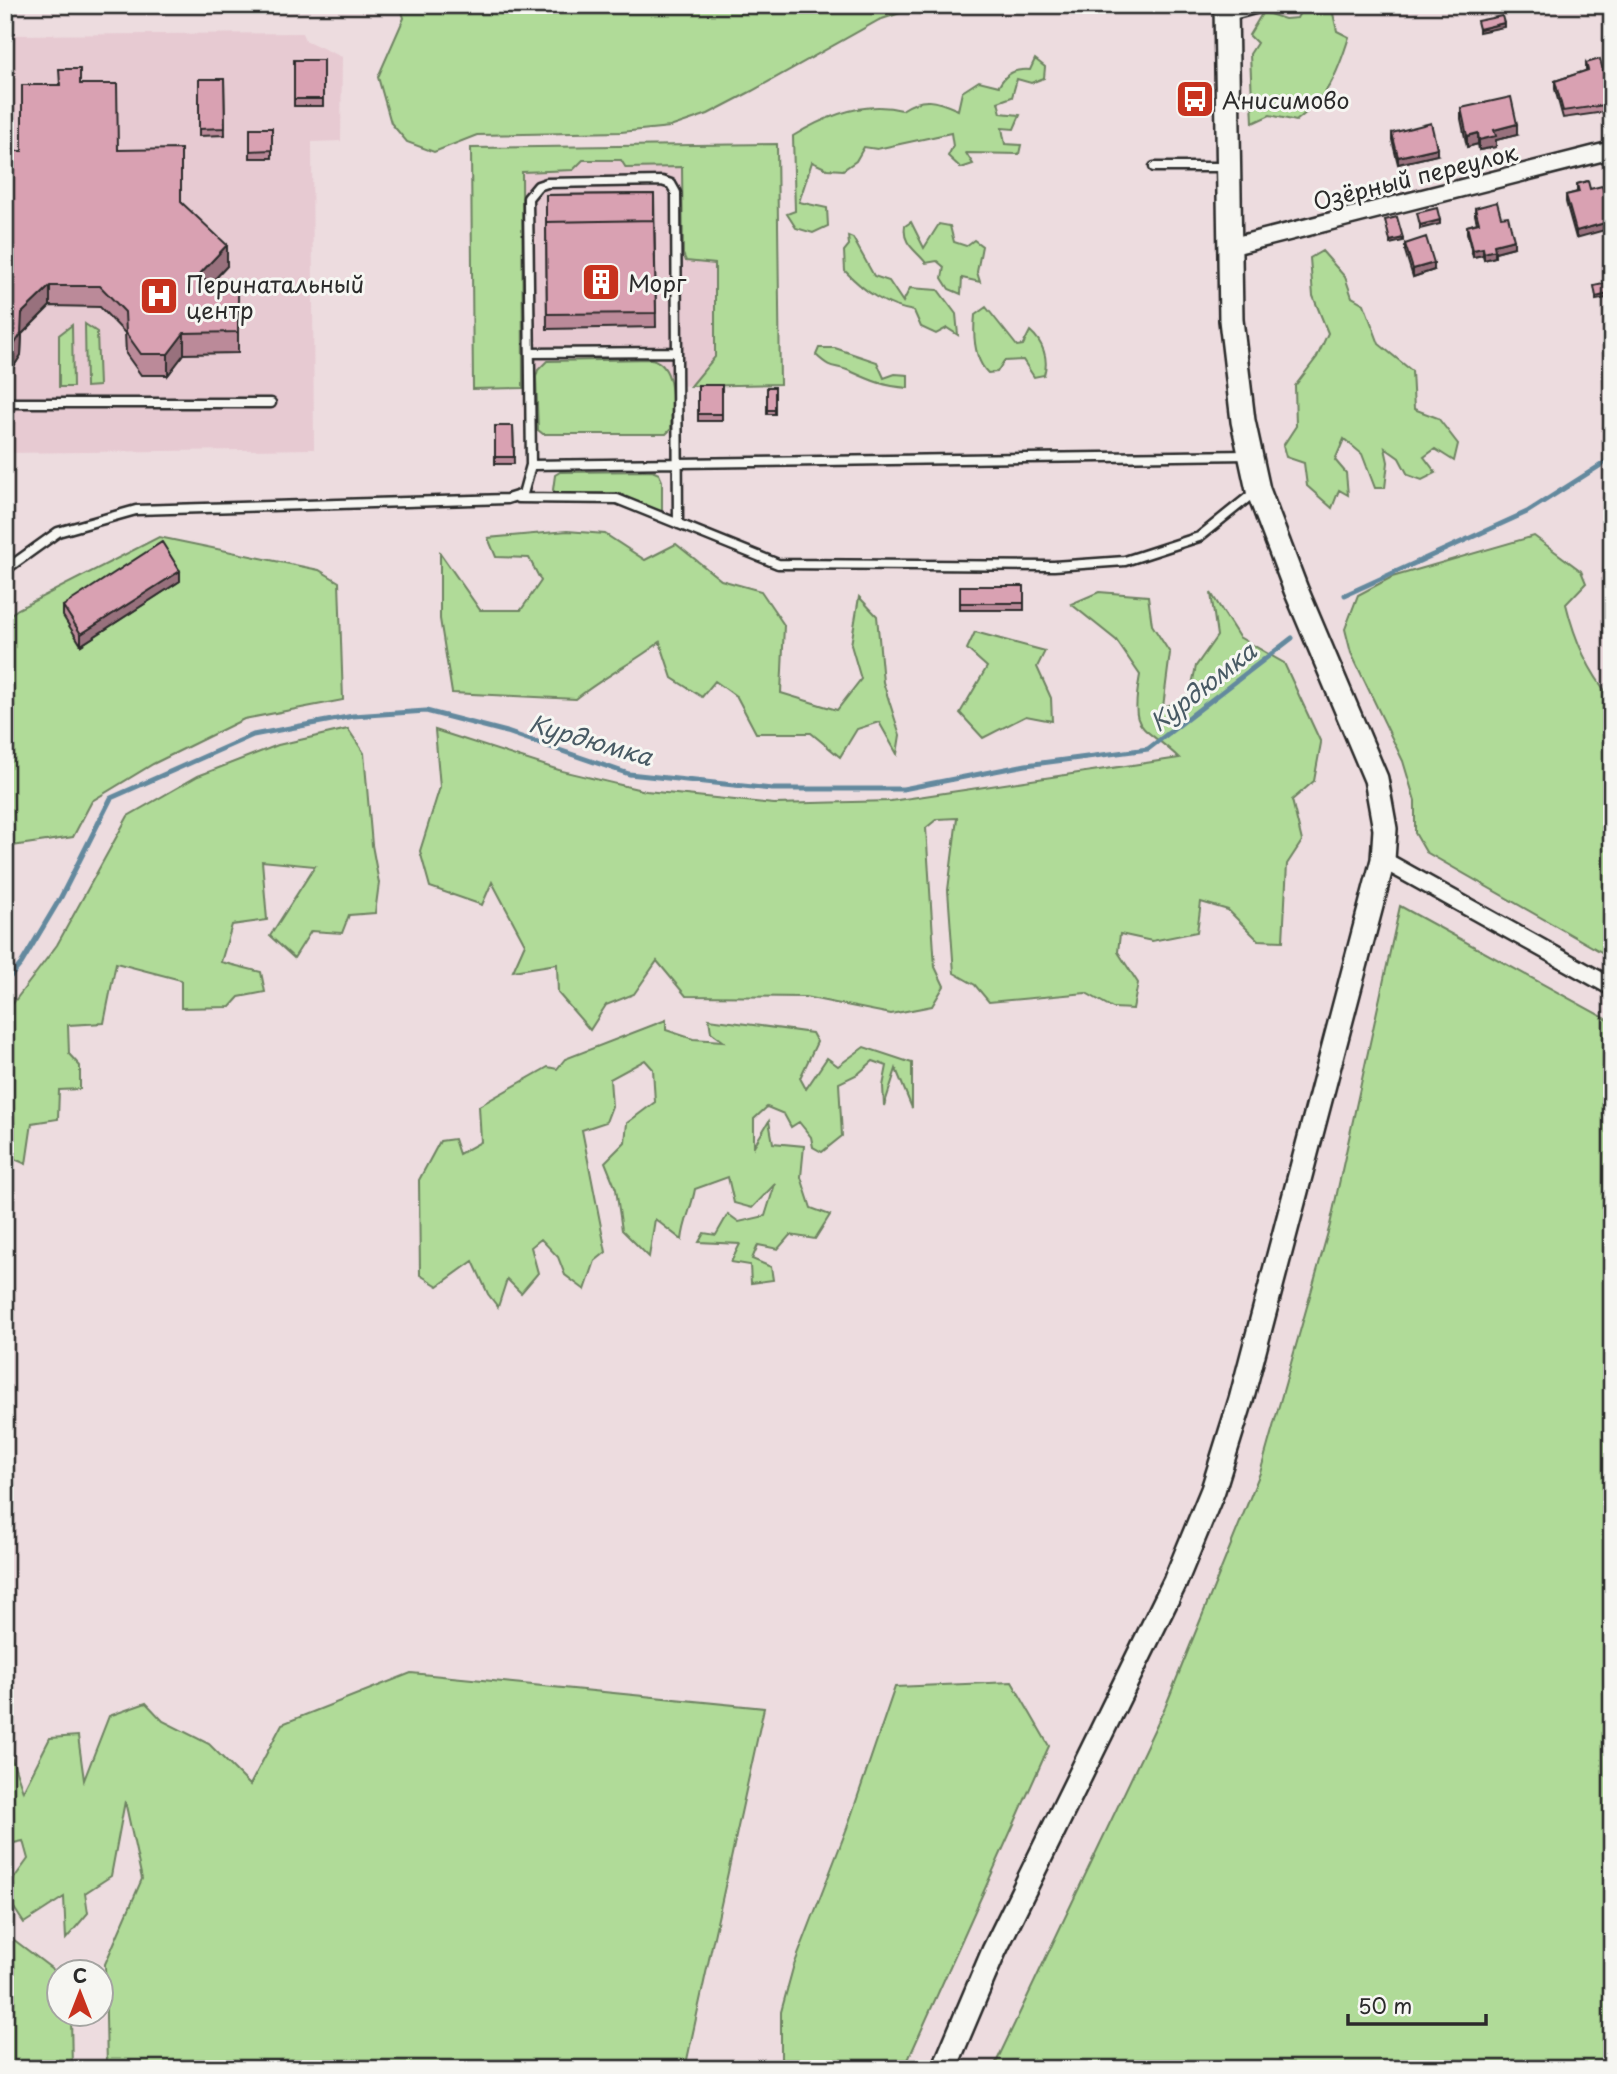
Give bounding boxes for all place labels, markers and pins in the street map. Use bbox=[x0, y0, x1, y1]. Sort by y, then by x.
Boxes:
bus stop icon: Анисимово bbox=[1174, 78, 1216, 120]
place label: Анисимово bbox=[1222, 82, 1349, 117]
building icon: Морг bbox=[580, 261, 622, 303]
place label: Морг bbox=[628, 265, 687, 300]
place label: Перинатальный центр bbox=[186, 266, 364, 327]
hospital icon: Перинатальный центр bbox=[138, 275, 180, 317]

